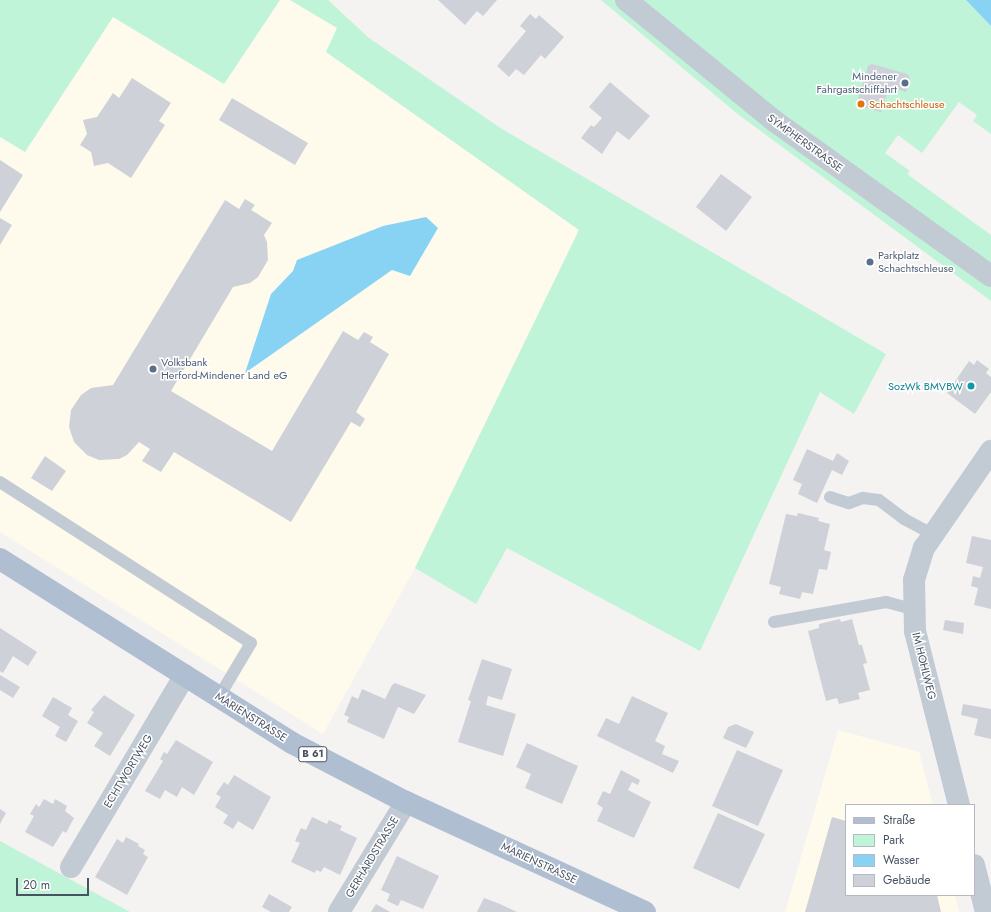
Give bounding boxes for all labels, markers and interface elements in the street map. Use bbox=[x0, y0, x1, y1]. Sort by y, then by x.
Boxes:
place label: Mindener Fahrgastschiffahrt bbox=[816, 70, 897, 96]
marker: Mindener Fahrgastschiffahrt bbox=[900, 78, 910, 88]
place label: Schachtschleuse bbox=[869, 97, 945, 111]
marker: Schachtschleuse bbox=[856, 99, 866, 109]
street label: SYMPHERSTRASSE bbox=[765, 111, 845, 175]
place label: Parkplatz Schachtschleuse bbox=[878, 249, 954, 275]
marker: Parkplatz Schachtschleuse bbox=[865, 257, 875, 267]
place label: Volksbank Herford-Mindener Land eG bbox=[161, 356, 288, 382]
marker: Volksbank Herford-Mindener Land eG bbox=[148, 364, 158, 374]
place label: SozWk BMVBW bbox=[888, 379, 963, 393]
marker: SozWk BMVBW bbox=[966, 381, 976, 391]
street label: IM HOHLWEG bbox=[909, 631, 939, 701]
street label: MARIENSTRASSE bbox=[213, 690, 289, 744]
street label: ECHTWORTWEG bbox=[101, 732, 155, 810]
road number: B 61 bbox=[298, 746, 328, 762]
legend bbox=[845, 804, 975, 896]
text: Straße bbox=[883, 811, 915, 829]
street label: GERHARDSTRASSE bbox=[343, 814, 401, 900]
text: Park bbox=[883, 831, 904, 849]
street label: MARIENSTRASSE bbox=[499, 840, 579, 886]
text: Wasser bbox=[883, 851, 919, 869]
scale bar bbox=[18, 870, 91, 896]
text: Gebäude bbox=[883, 871, 930, 889]
text: 20 m bbox=[23, 876, 50, 894]

